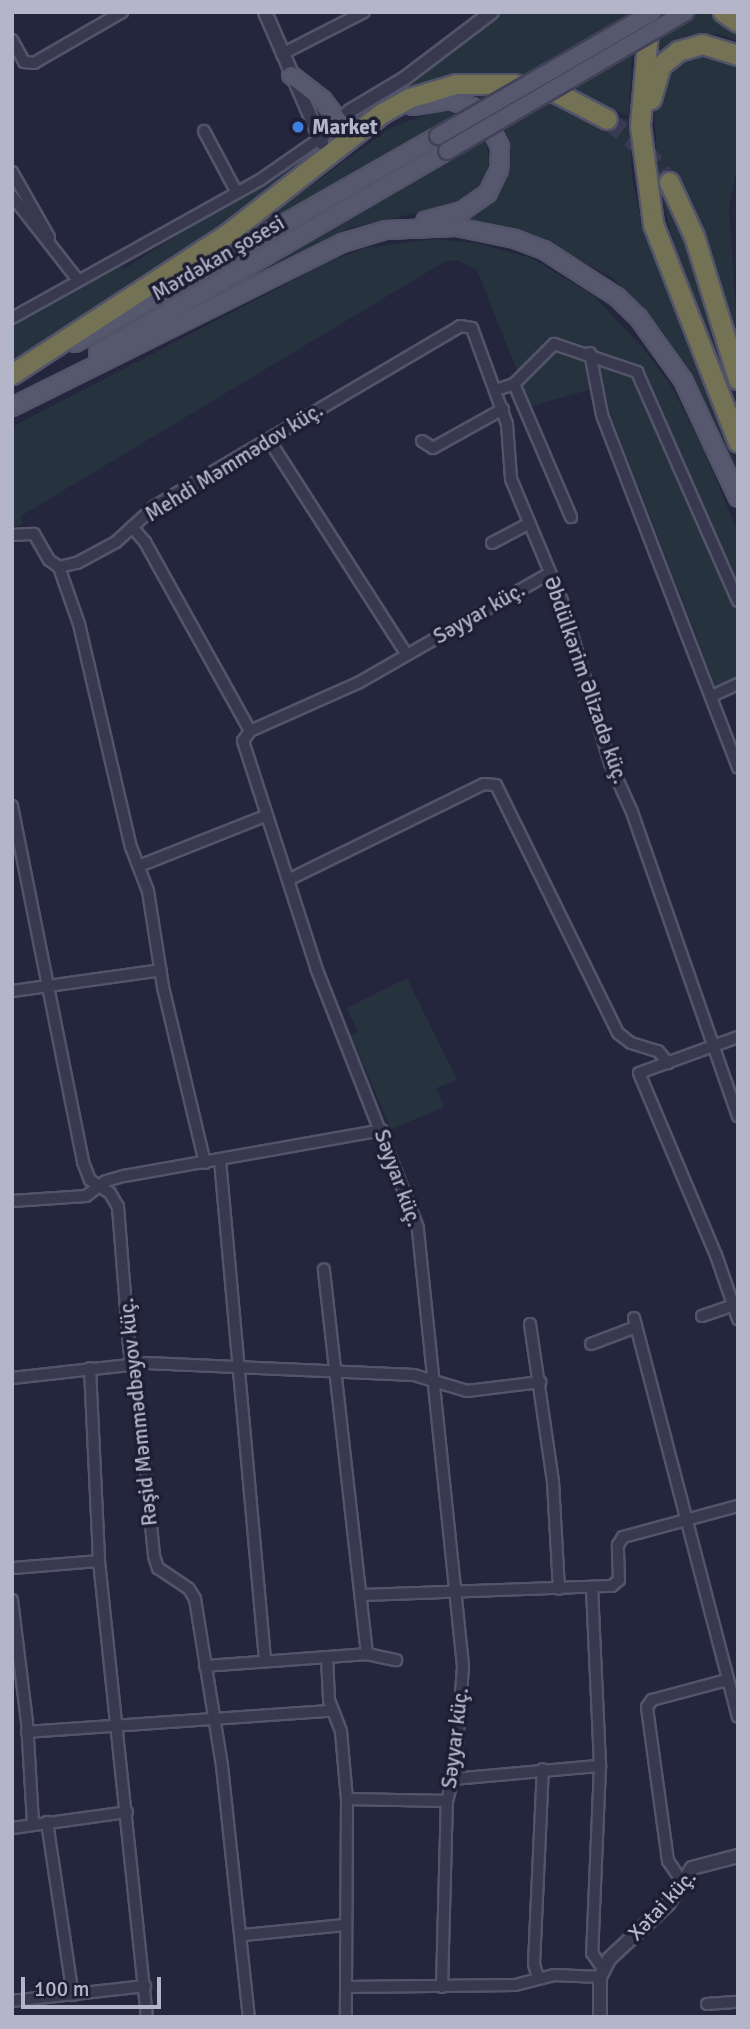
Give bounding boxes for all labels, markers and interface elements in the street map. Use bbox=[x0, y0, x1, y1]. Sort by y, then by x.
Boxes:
place label: Market bbox=[312, 114, 378, 140]
marker: Market bbox=[290, 119, 306, 135]
street label: Mərdəkan şosesi bbox=[147, 210, 289, 306]
street label: Mehdi Məmmədov küç. bbox=[140, 397, 328, 527]
street label: Əbdülkərim Əlizadə küç. bbox=[539, 573, 633, 787]
street label: Səyyar küç. bbox=[429, 577, 529, 649]
street label: Səyyar küç. bbox=[369, 1126, 427, 1230]
street label: Rəşid Məmmədbəyov küç. bbox=[113, 1297, 163, 1527]
street label: Səyyar küç. bbox=[436, 1686, 474, 1790]
street label: Xətai küç. bbox=[623, 1864, 701, 1946]
scale bar bbox=[24, 1962, 164, 2006]
text: 100 m bbox=[34, 1976, 89, 2002]

